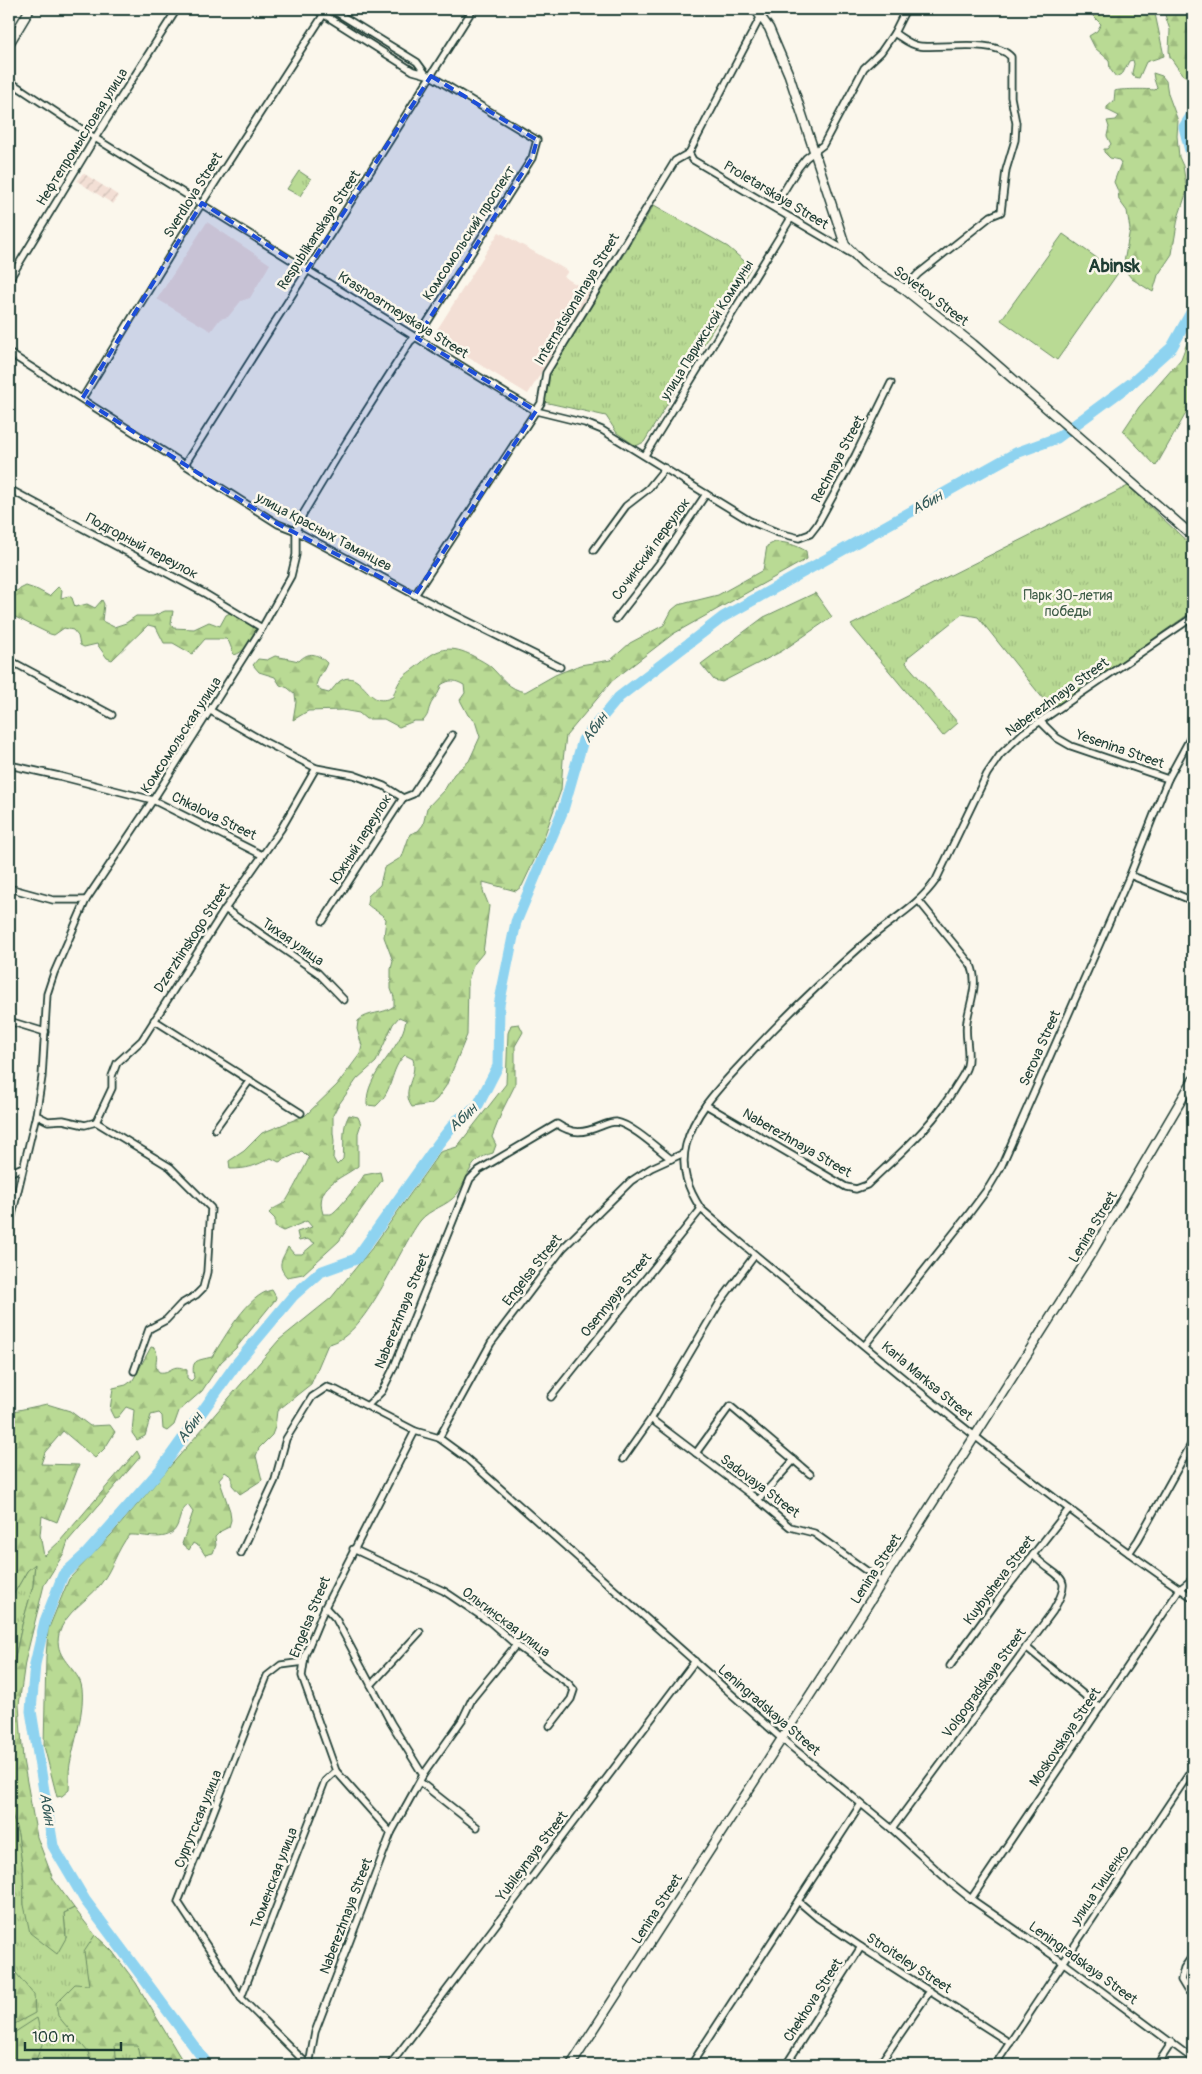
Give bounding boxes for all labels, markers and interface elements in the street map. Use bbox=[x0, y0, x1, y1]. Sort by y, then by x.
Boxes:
street label: Нефтепромысловая улица bbox=[33, 65, 131, 209]
street label: Sverdlova Street bbox=[160, 149, 226, 241]
street label: Proletarskaya Street bbox=[721, 157, 832, 233]
street label: Комсомольский проспект bbox=[419, 163, 519, 303]
street label: Respublikanskaya Street bbox=[274, 167, 364, 293]
street label: Internatsionalnaya Street bbox=[531, 230, 623, 368]
district label: Abinsk bbox=[1088, 254, 1141, 278]
street label: улица Парижской Коммуны bbox=[656, 257, 757, 404]
street label: Sovetov Street bbox=[890, 262, 972, 330]
street label: Krasnoarmeyskaya Street bbox=[335, 268, 472, 362]
street label: Rechnaya Street bbox=[808, 412, 868, 506]
water label: Абин bbox=[908, 486, 947, 519]
street label: улица Красных Таманцев bbox=[252, 488, 395, 575]
street label: Сочинский переулок bbox=[608, 494, 694, 604]
street label: Подгорный переулок bbox=[83, 509, 201, 583]
park label: Парк 30-летия победы bbox=[1023, 587, 1113, 620]
street label: Naberezhnaya Street bbox=[1002, 654, 1112, 740]
street label: Комсомольская улица bbox=[137, 674, 225, 796]
water label: Абин bbox=[578, 708, 613, 747]
street label: Yesenina Street bbox=[1073, 726, 1167, 772]
street label: Chkalova Street bbox=[169, 788, 259, 844]
street label: Южный переулок bbox=[327, 791, 395, 887]
street label: Dzerzhinskogo Street bbox=[150, 880, 234, 996]
street label: Тихая улица bbox=[259, 914, 327, 970]
street label: Serova Street bbox=[1016, 1007, 1064, 1089]
water label: Абин bbox=[445, 1099, 482, 1136]
street label: Naberezhnaya Street bbox=[739, 1105, 855, 1181]
street label: Lenina Street bbox=[1065, 1188, 1121, 1266]
street label: Engelsa Street bbox=[499, 1231, 565, 1309]
street label: Osennyaya Street bbox=[577, 1249, 655, 1340]
street label: Naberezhnaya Street bbox=[371, 1250, 433, 1371]
street label: Karla Marksa Street bbox=[878, 1338, 976, 1424]
water label: Абин bbox=[173, 1408, 208, 1447]
street label: Sadovaya Street bbox=[717, 1451, 803, 1522]
street label: Lenina Street bbox=[847, 1530, 905, 1607]
street label: Kuybysheva Street bbox=[960, 1532, 1038, 1628]
street label: Engelsa Street bbox=[286, 1574, 334, 1660]
street label: Ольгинская улица bbox=[459, 1583, 553, 1661]
street label: Volgogradskaya Street bbox=[939, 1625, 1030, 1741]
street label: Leningradskaya Street bbox=[714, 1661, 824, 1759]
street label: Moskovskaya Street bbox=[1026, 1684, 1105, 1790]
street label: Сургутская улица bbox=[171, 1767, 225, 1871]
water label: Абин bbox=[35, 1791, 59, 1828]
street label: Yubileynaya Street bbox=[492, 1807, 572, 1905]
street label: Тюменская улица bbox=[247, 1825, 301, 1931]
street label: улица Тищенко bbox=[1067, 1842, 1133, 1929]
street label: Naberezhnaya Street bbox=[316, 1855, 376, 1977]
street label: Lenina Street bbox=[628, 1870, 686, 1947]
street label: Leningradskaya Street bbox=[1025, 1918, 1141, 2008]
street label: Stroiteley Street bbox=[863, 1929, 955, 1997]
street label: Chekhova Street bbox=[780, 1955, 846, 2045]
scale bar bbox=[25, 2019, 121, 2051]
text: 100 m bbox=[32, 2028, 75, 2047]

